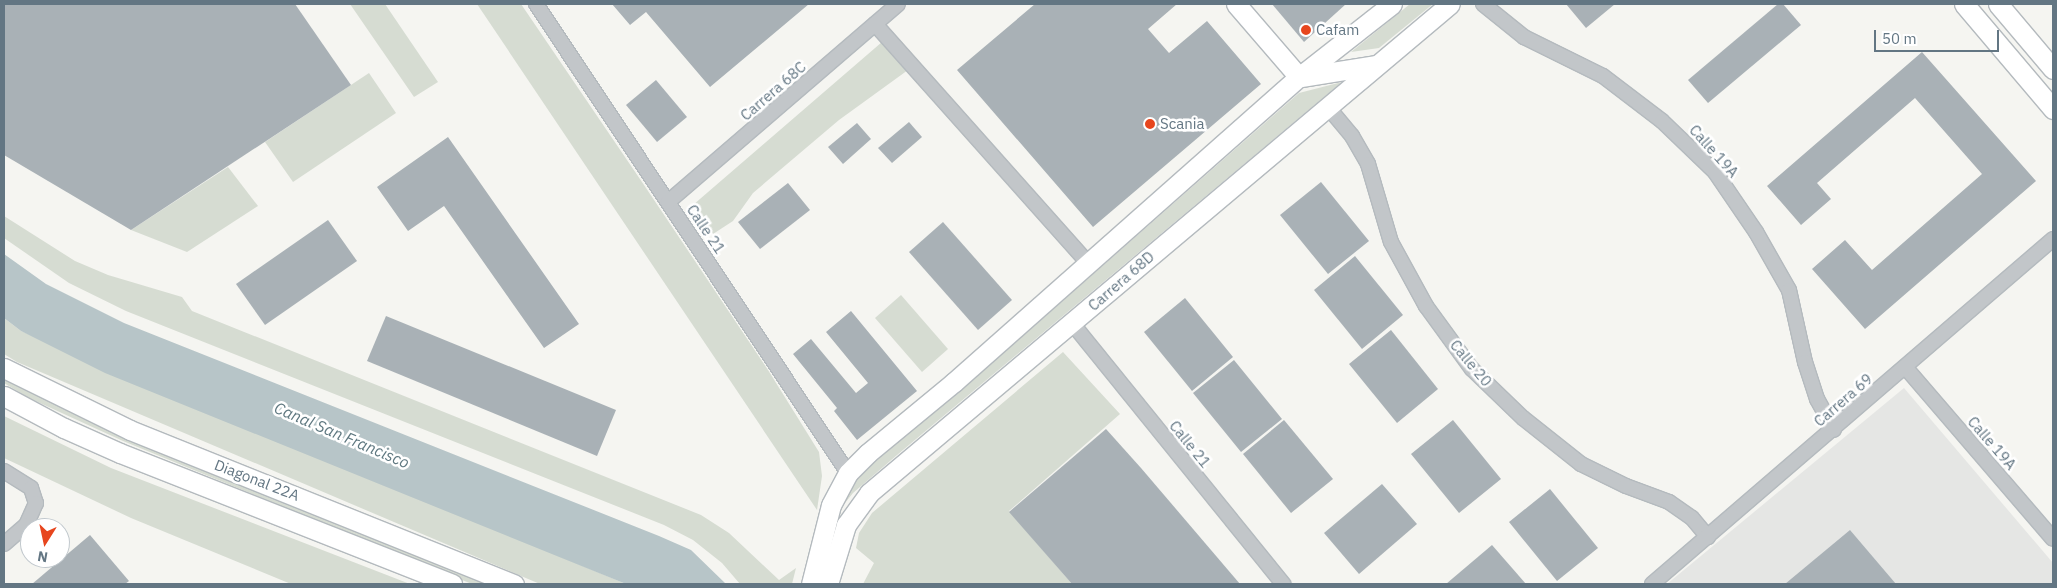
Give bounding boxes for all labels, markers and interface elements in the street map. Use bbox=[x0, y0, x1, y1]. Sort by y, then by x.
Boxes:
scale bar bbox=[1877, 20, 2002, 52]
place label: Cafam bbox=[1316, 21, 1359, 39]
marker: Cafam bbox=[1300, 24, 1312, 36]
text: 50 m bbox=[1882, 29, 1917, 48]
street label: Carrera 68C bbox=[737, 58, 809, 124]
place label: Scania bbox=[1160, 115, 1205, 133]
marker: Scania bbox=[1144, 118, 1156, 130]
street label: Calle 19A bbox=[1686, 121, 1742, 181]
street label: Calle 21 bbox=[683, 201, 729, 257]
street label: Carrera 68D bbox=[1084, 247, 1158, 315]
street label: Calle 20 bbox=[1446, 336, 1496, 390]
street label: Carrera 69 bbox=[1810, 370, 1876, 430]
water label: Canal San Francisco bbox=[272, 398, 412, 472]
street label: Calle 19A bbox=[1964, 413, 2020, 473]
street label: Calle 21 bbox=[1166, 417, 1214, 471]
street label: Diagonal 22A bbox=[212, 456, 302, 504]
north arrow bbox=[20, 518, 70, 568]
text: N bbox=[36, 547, 49, 567]

